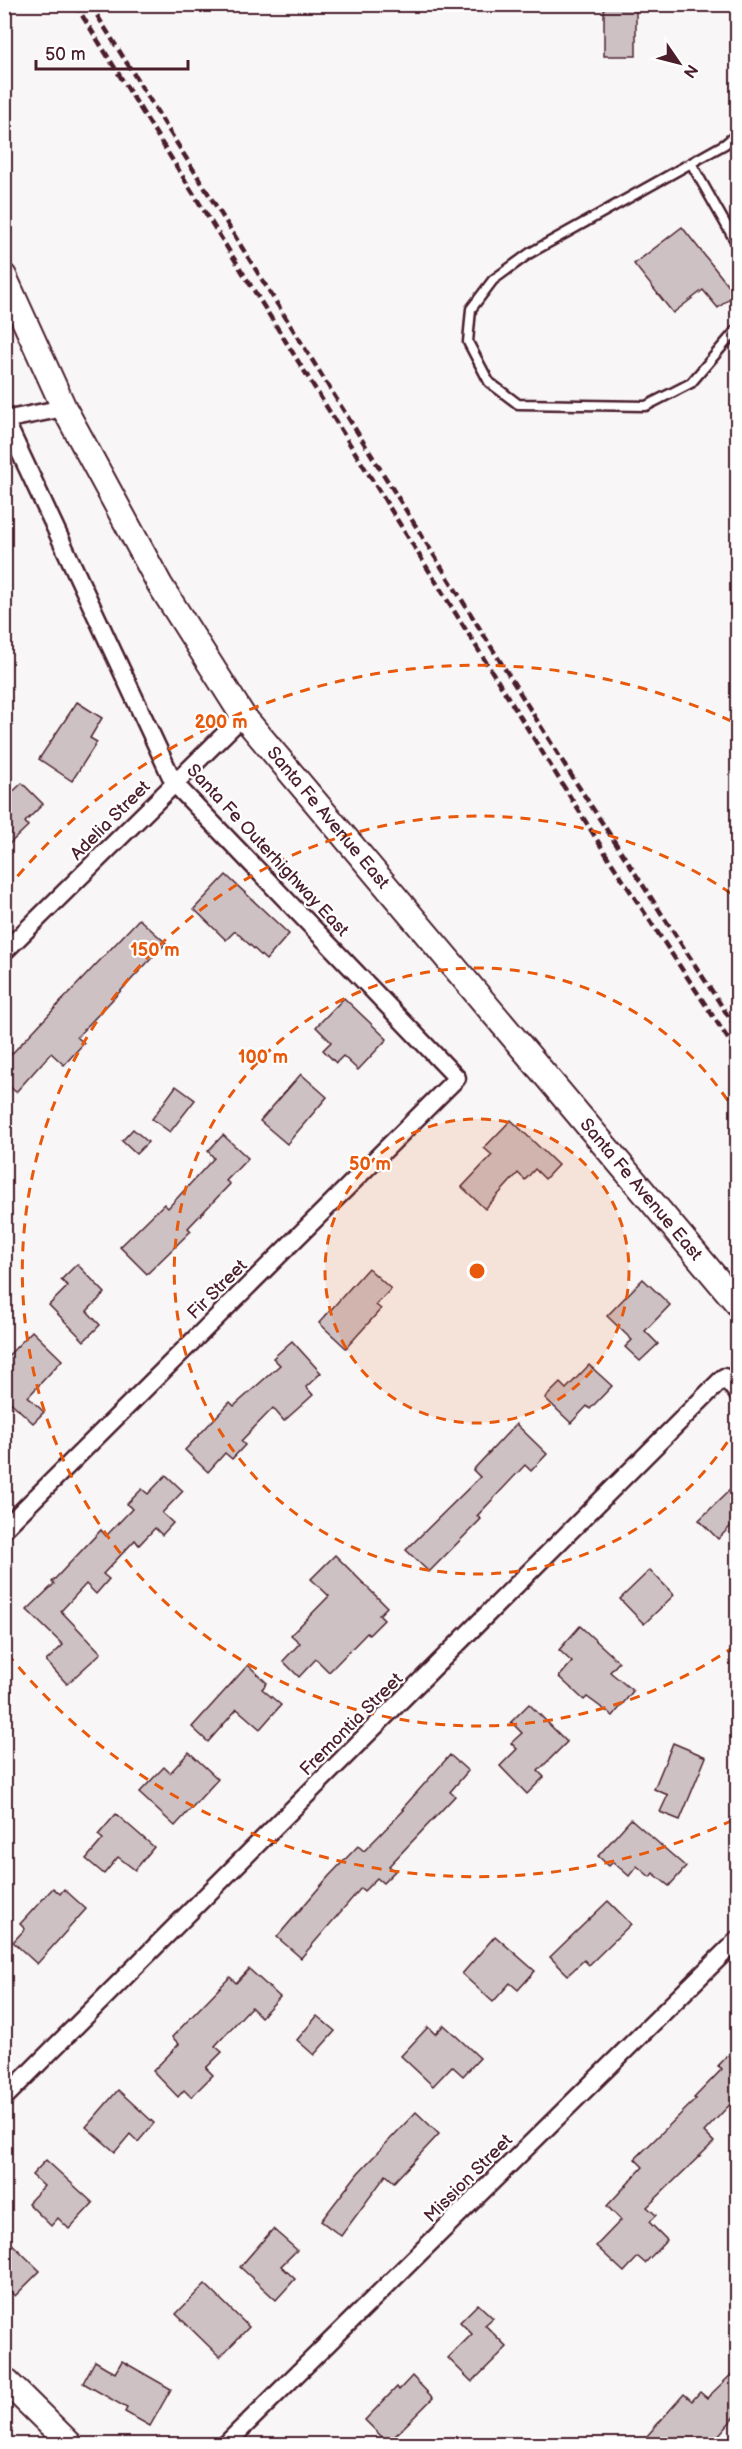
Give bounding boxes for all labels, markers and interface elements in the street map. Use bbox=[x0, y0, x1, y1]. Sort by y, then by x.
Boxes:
scale bar bbox=[36, 33, 188, 71]
north arrow bbox=[649, 33, 709, 93]
text: 50 m bbox=[45, 44, 86, 65]
text: N bbox=[679, 60, 701, 81]
text: 200 m bbox=[194, 712, 248, 733]
street label: Santa Fe Avenue East bbox=[262, 743, 394, 893]
street label: Santa Fe Outerhighway East bbox=[182, 760, 353, 941]
street label: Adelia Street bbox=[66, 776, 155, 865]
text: 150 m bbox=[130, 940, 180, 961]
text: 100 m bbox=[238, 1047, 288, 1068]
street label: Santa Fe Avenue East bbox=[575, 1114, 707, 1265]
text: 50 m bbox=[349, 1154, 391, 1175]
street label: Fir Street bbox=[183, 1255, 252, 1323]
centre of rings bbox=[467, 1261, 487, 1281]
street label: Fremontia Street bbox=[296, 1668, 407, 1780]
street label: Mission Street bbox=[420, 2130, 517, 2227]

